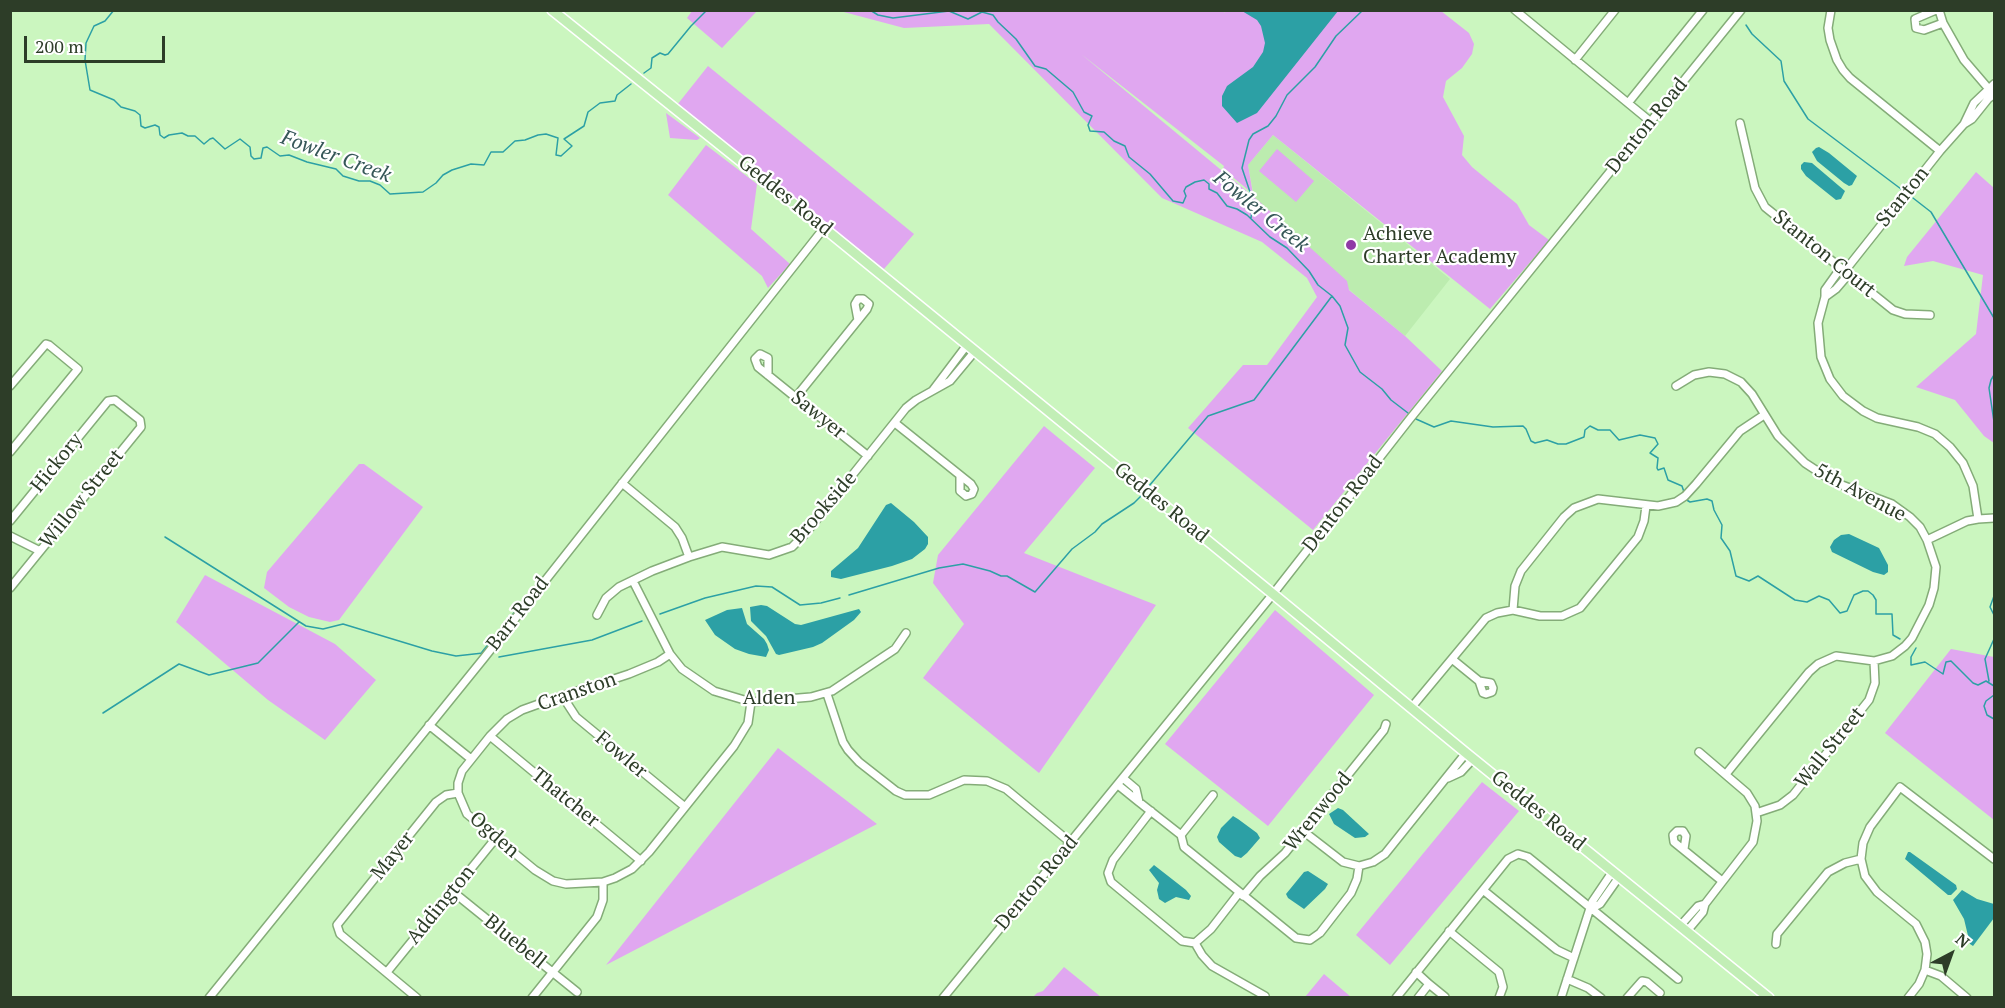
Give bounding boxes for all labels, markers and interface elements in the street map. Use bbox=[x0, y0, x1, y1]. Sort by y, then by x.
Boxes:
scale bar bbox=[27, 24, 168, 62]
text: 200 m bbox=[35, 34, 84, 58]
street label: Denton Road bbox=[1601, 73, 1693, 179]
water label: Fowler Creek bbox=[277, 125, 395, 189]
street label: Geddes Road bbox=[733, 151, 837, 241]
street label: Stanton bbox=[1871, 162, 1935, 232]
water label: Fowler Creek bbox=[1208, 166, 1314, 258]
street label: Stanton Court bbox=[1768, 205, 1880, 303]
place label: Achieve Charter Academy bbox=[1363, 222, 1516, 269]
marker: Achieve Charter Academy bbox=[1344, 238, 1358, 252]
street label: Sawyer bbox=[786, 386, 850, 444]
street label: Hickory bbox=[26, 429, 88, 497]
street label: Willow Street bbox=[35, 445, 129, 553]
street label: Denton Road bbox=[1298, 451, 1388, 557]
street label: Geddes Road bbox=[1109, 458, 1213, 548]
street label: 5th Avenue bbox=[1810, 459, 1910, 527]
street label: Brookside bbox=[786, 467, 862, 549]
street label: Barr Road bbox=[482, 572, 554, 656]
street label: Cranston bbox=[535, 667, 619, 717]
street label: Alden bbox=[743, 686, 795, 710]
street label: Wall Street bbox=[1790, 702, 1870, 794]
street label: Fowler bbox=[590, 727, 652, 783]
street label: Thatcher bbox=[526, 763, 604, 833]
street label: Geddes Road bbox=[1486, 766, 1590, 856]
street label: Wrenwood bbox=[1279, 768, 1357, 856]
street label: Ogden bbox=[464, 807, 524, 863]
street label: Mayer bbox=[366, 827, 420, 885]
street label: Denton Road bbox=[991, 831, 1083, 935]
street label: Addington bbox=[402, 861, 480, 949]
street label: Bluebell bbox=[479, 910, 551, 974]
north arrow bbox=[1921, 924, 1981, 984]
text: N bbox=[1951, 928, 1975, 953]

